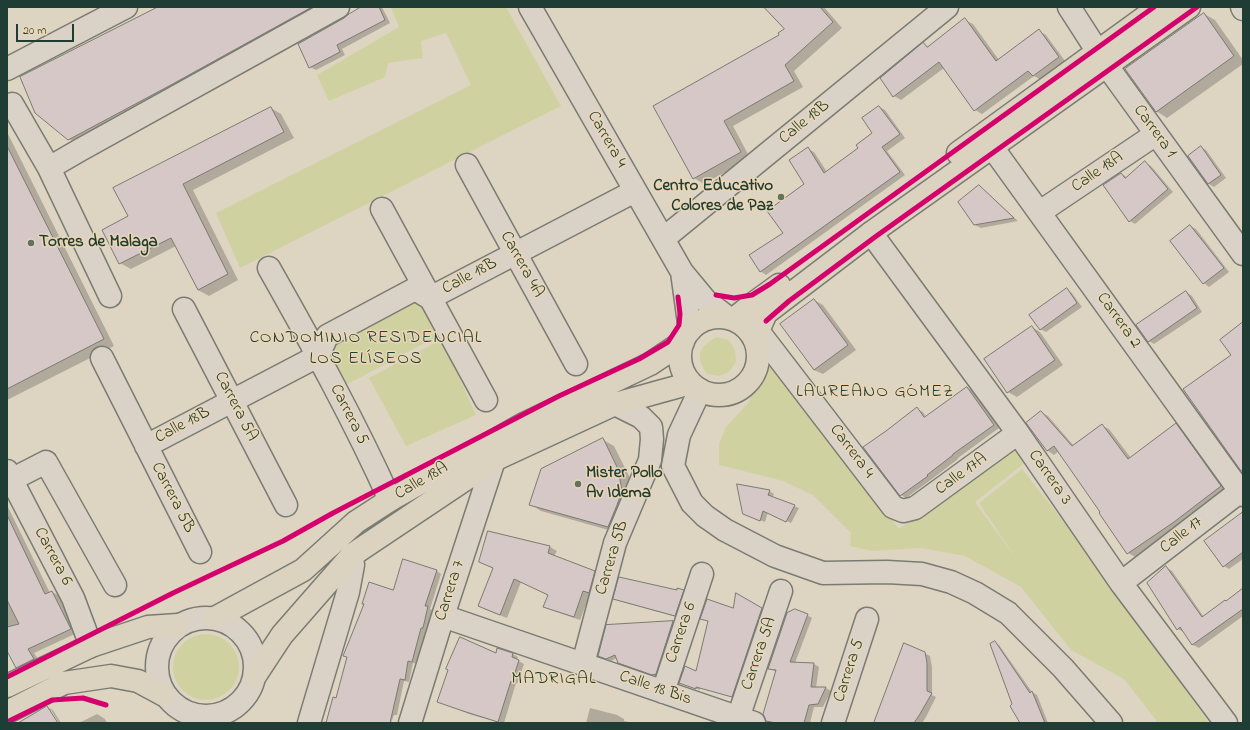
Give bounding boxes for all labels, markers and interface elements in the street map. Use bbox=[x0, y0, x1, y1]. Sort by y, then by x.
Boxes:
scale bar bbox=[18, 16, 76, 42]
text: 20 m bbox=[23, 22, 46, 40]
street label: Calle 18B bbox=[776, 96, 834, 150]
street label: Carrera 1 bbox=[1128, 101, 1180, 163]
street label: Carrera 4 bbox=[582, 108, 630, 172]
street label: Calle 18A bbox=[1068, 148, 1128, 198]
place label: Centro Educativo Colores de Paz bbox=[653, 177, 773, 217]
marker: Centro Educativo Colores de Paz bbox=[776, 192, 786, 202]
street label: Carrera 4A bbox=[494, 228, 548, 302]
place label: Torres de Malaga bbox=[39, 233, 158, 253]
marker: Torres de Malaga bbox=[26, 238, 36, 248]
street label: Calle 18B bbox=[439, 254, 501, 300]
street label: Carrera 2 bbox=[1091, 289, 1145, 353]
district label: CONDOMINIO RESIDENCIAL LOS ELÍSEOS bbox=[250, 328, 482, 370]
street label: Carrera 5A bbox=[209, 369, 261, 445]
street label: Carrera 5 bbox=[324, 381, 372, 449]
district label: LAUREANO GÓMEZ bbox=[796, 382, 954, 404]
street label: Calle 18B bbox=[152, 403, 214, 449]
street label: Carrera 4 bbox=[824, 421, 878, 483]
street label: Carrera 3 bbox=[1023, 447, 1075, 509]
street label: Calle 17A bbox=[932, 449, 992, 501]
street label: Carrera 5B bbox=[146, 459, 198, 537]
street label: Calle 18A bbox=[392, 459, 452, 505]
place label: Mister Pollo Av Idema bbox=[586, 464, 663, 504]
marker: Mister Pollo Av Idema bbox=[573, 479, 583, 489]
street label: Calle 17 bbox=[1157, 513, 1207, 559]
street label: Carrera 5B bbox=[592, 518, 634, 598]
street label: Carrera 6 bbox=[28, 524, 76, 590]
street label: Carrera 7 bbox=[432, 558, 470, 624]
street label: Carrera 6 bbox=[662, 600, 702, 666]
street label: Carrera 5A bbox=[738, 615, 782, 693]
street label: Carrera 5 bbox=[830, 637, 870, 705]
street label: Calle 18 Bis bbox=[616, 667, 694, 711]
district label: MADRIGAL bbox=[511, 669, 597, 691]

